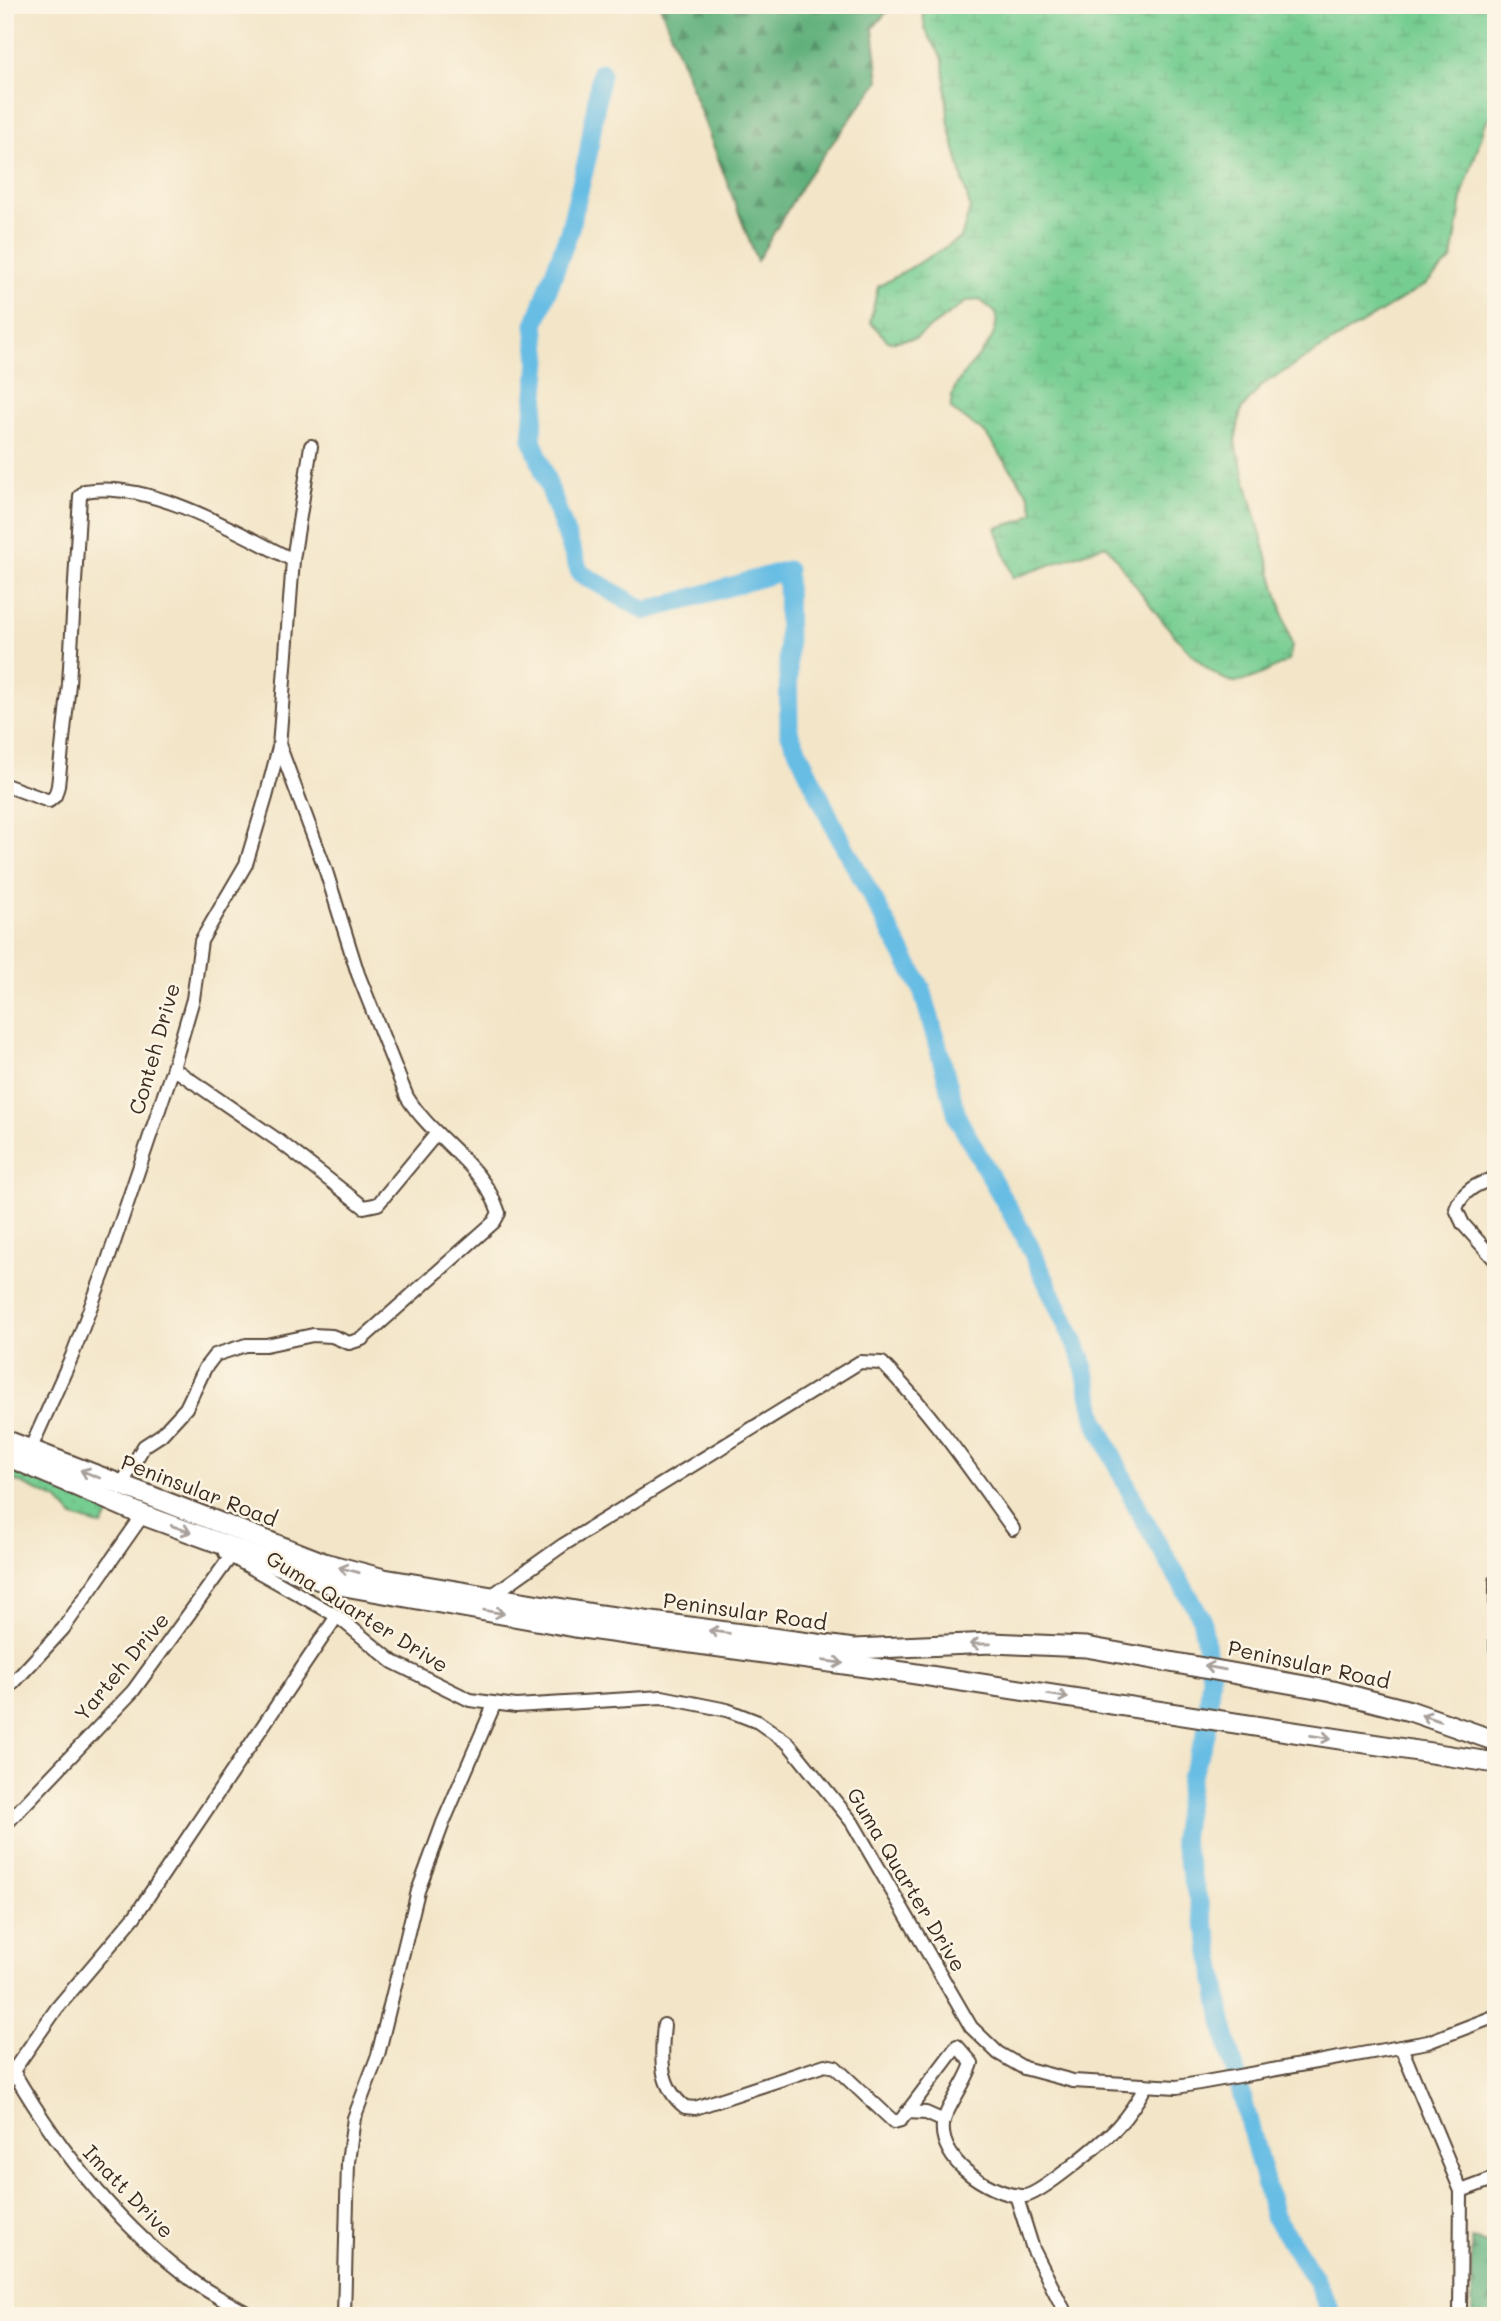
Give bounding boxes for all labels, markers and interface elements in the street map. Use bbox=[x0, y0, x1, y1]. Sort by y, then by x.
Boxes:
street label: Conteh Drive bbox=[122, 980, 185, 1117]
street label: Peninsular Road bbox=[118, 1447, 281, 1532]
one-way arrow bbox=[80, 1467, 101, 1480]
one-way arrow bbox=[169, 1524, 191, 1537]
street label: Guma Quarter Drive bbox=[262, 1544, 454, 1678]
one-way arrow bbox=[339, 1563, 361, 1576]
street label: Peninsular Road bbox=[662, 1586, 829, 1635]
street label: Yarteh Drive bbox=[68, 1606, 174, 1726]
one-way arrow bbox=[482, 1606, 505, 1619]
one-way arrow bbox=[708, 1625, 730, 1638]
street label: Peninsular Road bbox=[1226, 1633, 1393, 1694]
one-way arrow bbox=[969, 1637, 992, 1650]
one-way arrow bbox=[821, 1656, 844, 1669]
one-way arrow bbox=[1204, 1661, 1227, 1674]
one-way arrow bbox=[1046, 1690, 1069, 1703]
one-way arrow bbox=[1421, 1711, 1443, 1723]
one-way arrow bbox=[1309, 1730, 1332, 1743]
street label: Guma Quarter Drive bbox=[842, 1782, 973, 1976]
street label: Imatt Drive bbox=[78, 2139, 180, 2243]

